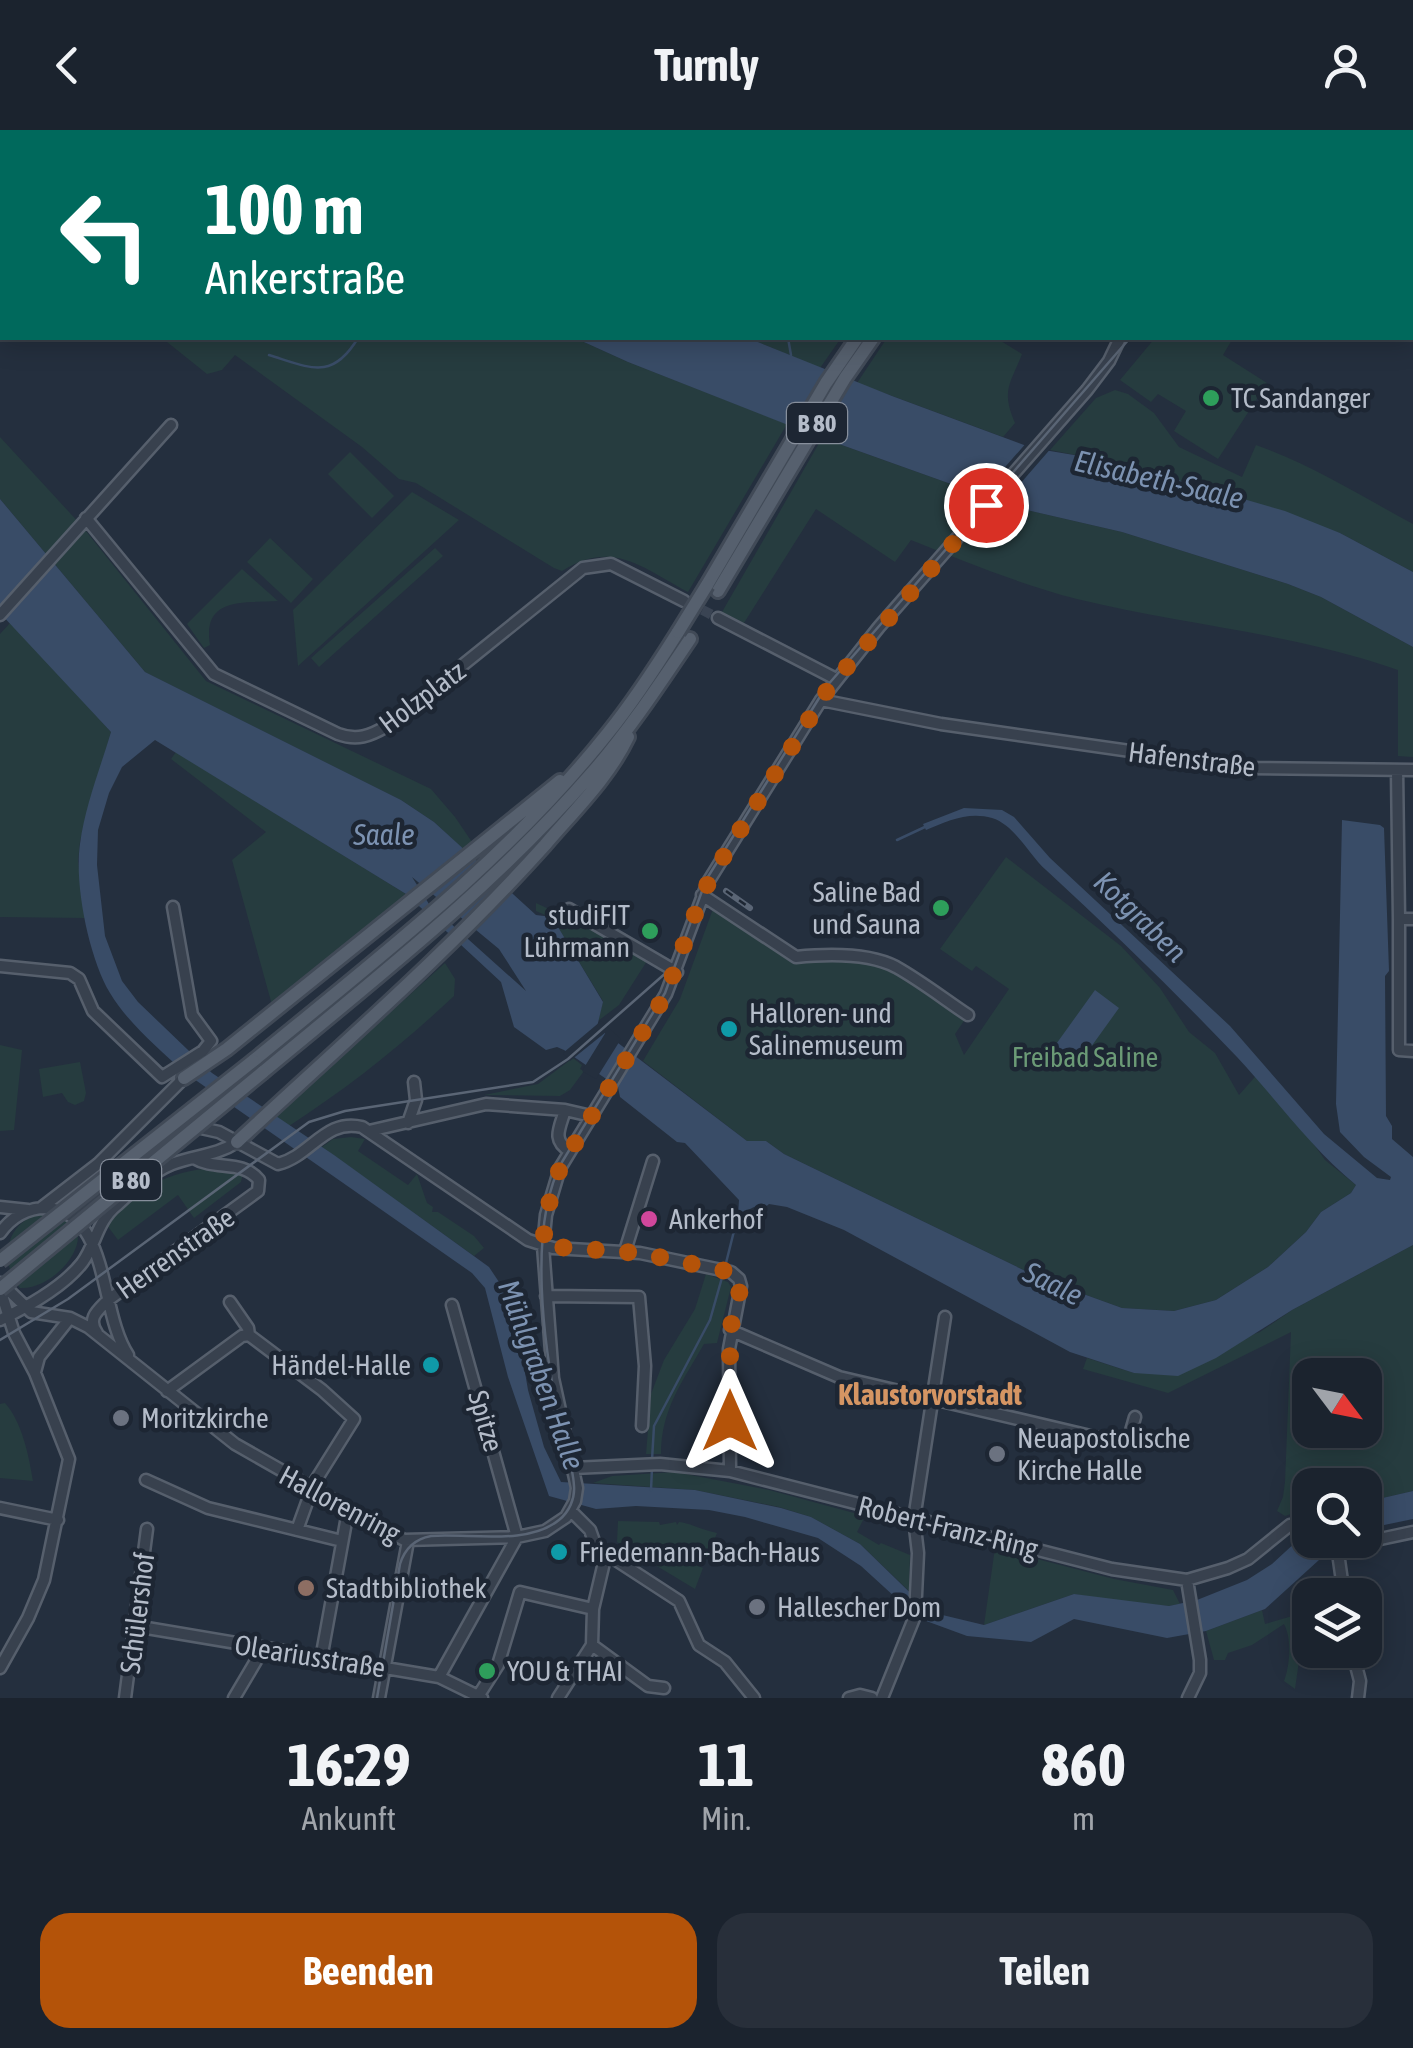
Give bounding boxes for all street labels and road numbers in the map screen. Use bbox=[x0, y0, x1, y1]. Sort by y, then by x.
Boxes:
road number: B 80 bbox=[787, 403, 847, 443]
street label: Holzplatz bbox=[373, 654, 471, 740]
street label: Hafenstraße bbox=[1127, 735, 1257, 783]
road number: B 80 bbox=[101, 1160, 161, 1200]
street label: Herrenstraße bbox=[110, 1201, 240, 1305]
street label: Spitze bbox=[462, 1387, 510, 1455]
street label: Hallorenring bbox=[274, 1459, 406, 1549]
street label: Robert-Franz-Ring bbox=[855, 1489, 1041, 1565]
street label: Schülershof bbox=[114, 1550, 160, 1675]
street label: Oleariusstraße bbox=[232, 1628, 388, 1684]

